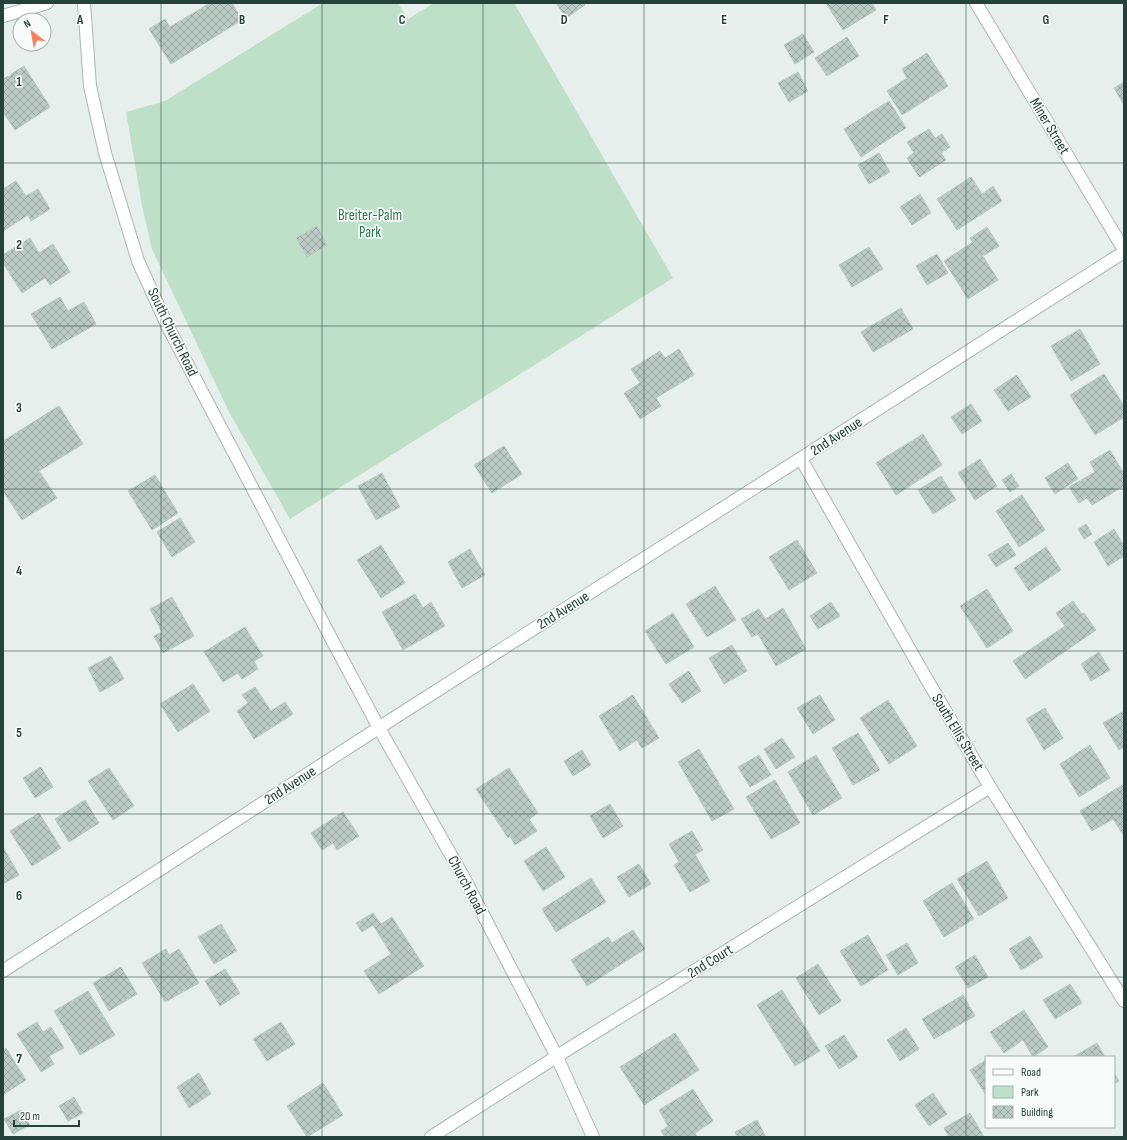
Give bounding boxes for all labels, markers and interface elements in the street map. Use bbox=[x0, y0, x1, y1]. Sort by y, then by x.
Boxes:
north arrow bbox=[12, 12, 52, 52]
text: A bbox=[76, 12, 84, 28]
text: B bbox=[239, 12, 245, 28]
text: C bbox=[399, 12, 406, 28]
text: D bbox=[561, 12, 568, 28]
text: E bbox=[721, 12, 727, 28]
text: F bbox=[883, 12, 889, 28]
text: G bbox=[1043, 12, 1050, 28]
text: N bbox=[21, 17, 33, 31]
text: 1 bbox=[16, 74, 22, 90]
street label: Miner Street bbox=[1025, 95, 1074, 158]
park label: Breiter-Palm Park bbox=[338, 206, 402, 242]
text: 2 bbox=[16, 237, 22, 253]
street label: South Church Road bbox=[143, 285, 202, 380]
text: 3 bbox=[16, 400, 22, 416]
street label: 2nd Avenue bbox=[807, 413, 866, 460]
text: 4 bbox=[16, 563, 22, 579]
street label: 2nd Avenue bbox=[534, 587, 593, 634]
street label: South Ellis Street bbox=[927, 690, 988, 775]
text: 5 bbox=[16, 725, 22, 741]
street label: 2nd Avenue bbox=[261, 762, 320, 809]
street label: Church Road bbox=[443, 853, 490, 918]
text: 6 bbox=[16, 888, 22, 904]
street label: 2nd Court bbox=[684, 940, 737, 983]
text: 7 bbox=[16, 1051, 22, 1067]
legend bbox=[985, 1056, 1115, 1128]
text: Road bbox=[1021, 1065, 1041, 1080]
text: Park bbox=[1021, 1085, 1039, 1100]
scale bar bbox=[14, 1102, 79, 1128]
text: Building bbox=[1021, 1105, 1053, 1120]
text: 20 m bbox=[20, 1109, 40, 1124]

